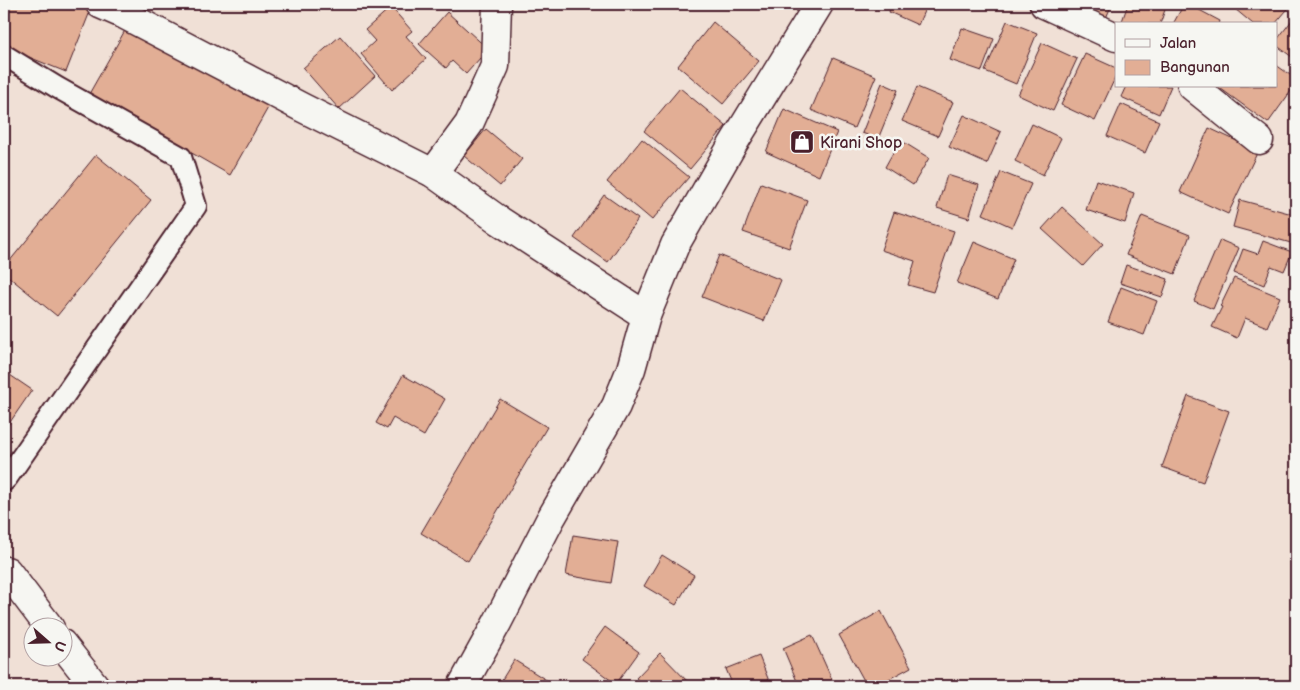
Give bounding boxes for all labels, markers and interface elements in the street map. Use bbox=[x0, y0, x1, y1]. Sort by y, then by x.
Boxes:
legend bbox=[1115, 22, 1278, 88]
text: Jalan bbox=[1160, 34, 1196, 53]
text: Bangunan bbox=[1160, 58, 1230, 77]
shop icon: Kirani Shop bbox=[789, 129, 815, 155]
place label: Kirani Shop bbox=[820, 134, 902, 153]
north arrow bbox=[22, 618, 72, 668]
text: U bbox=[50, 639, 69, 654]

